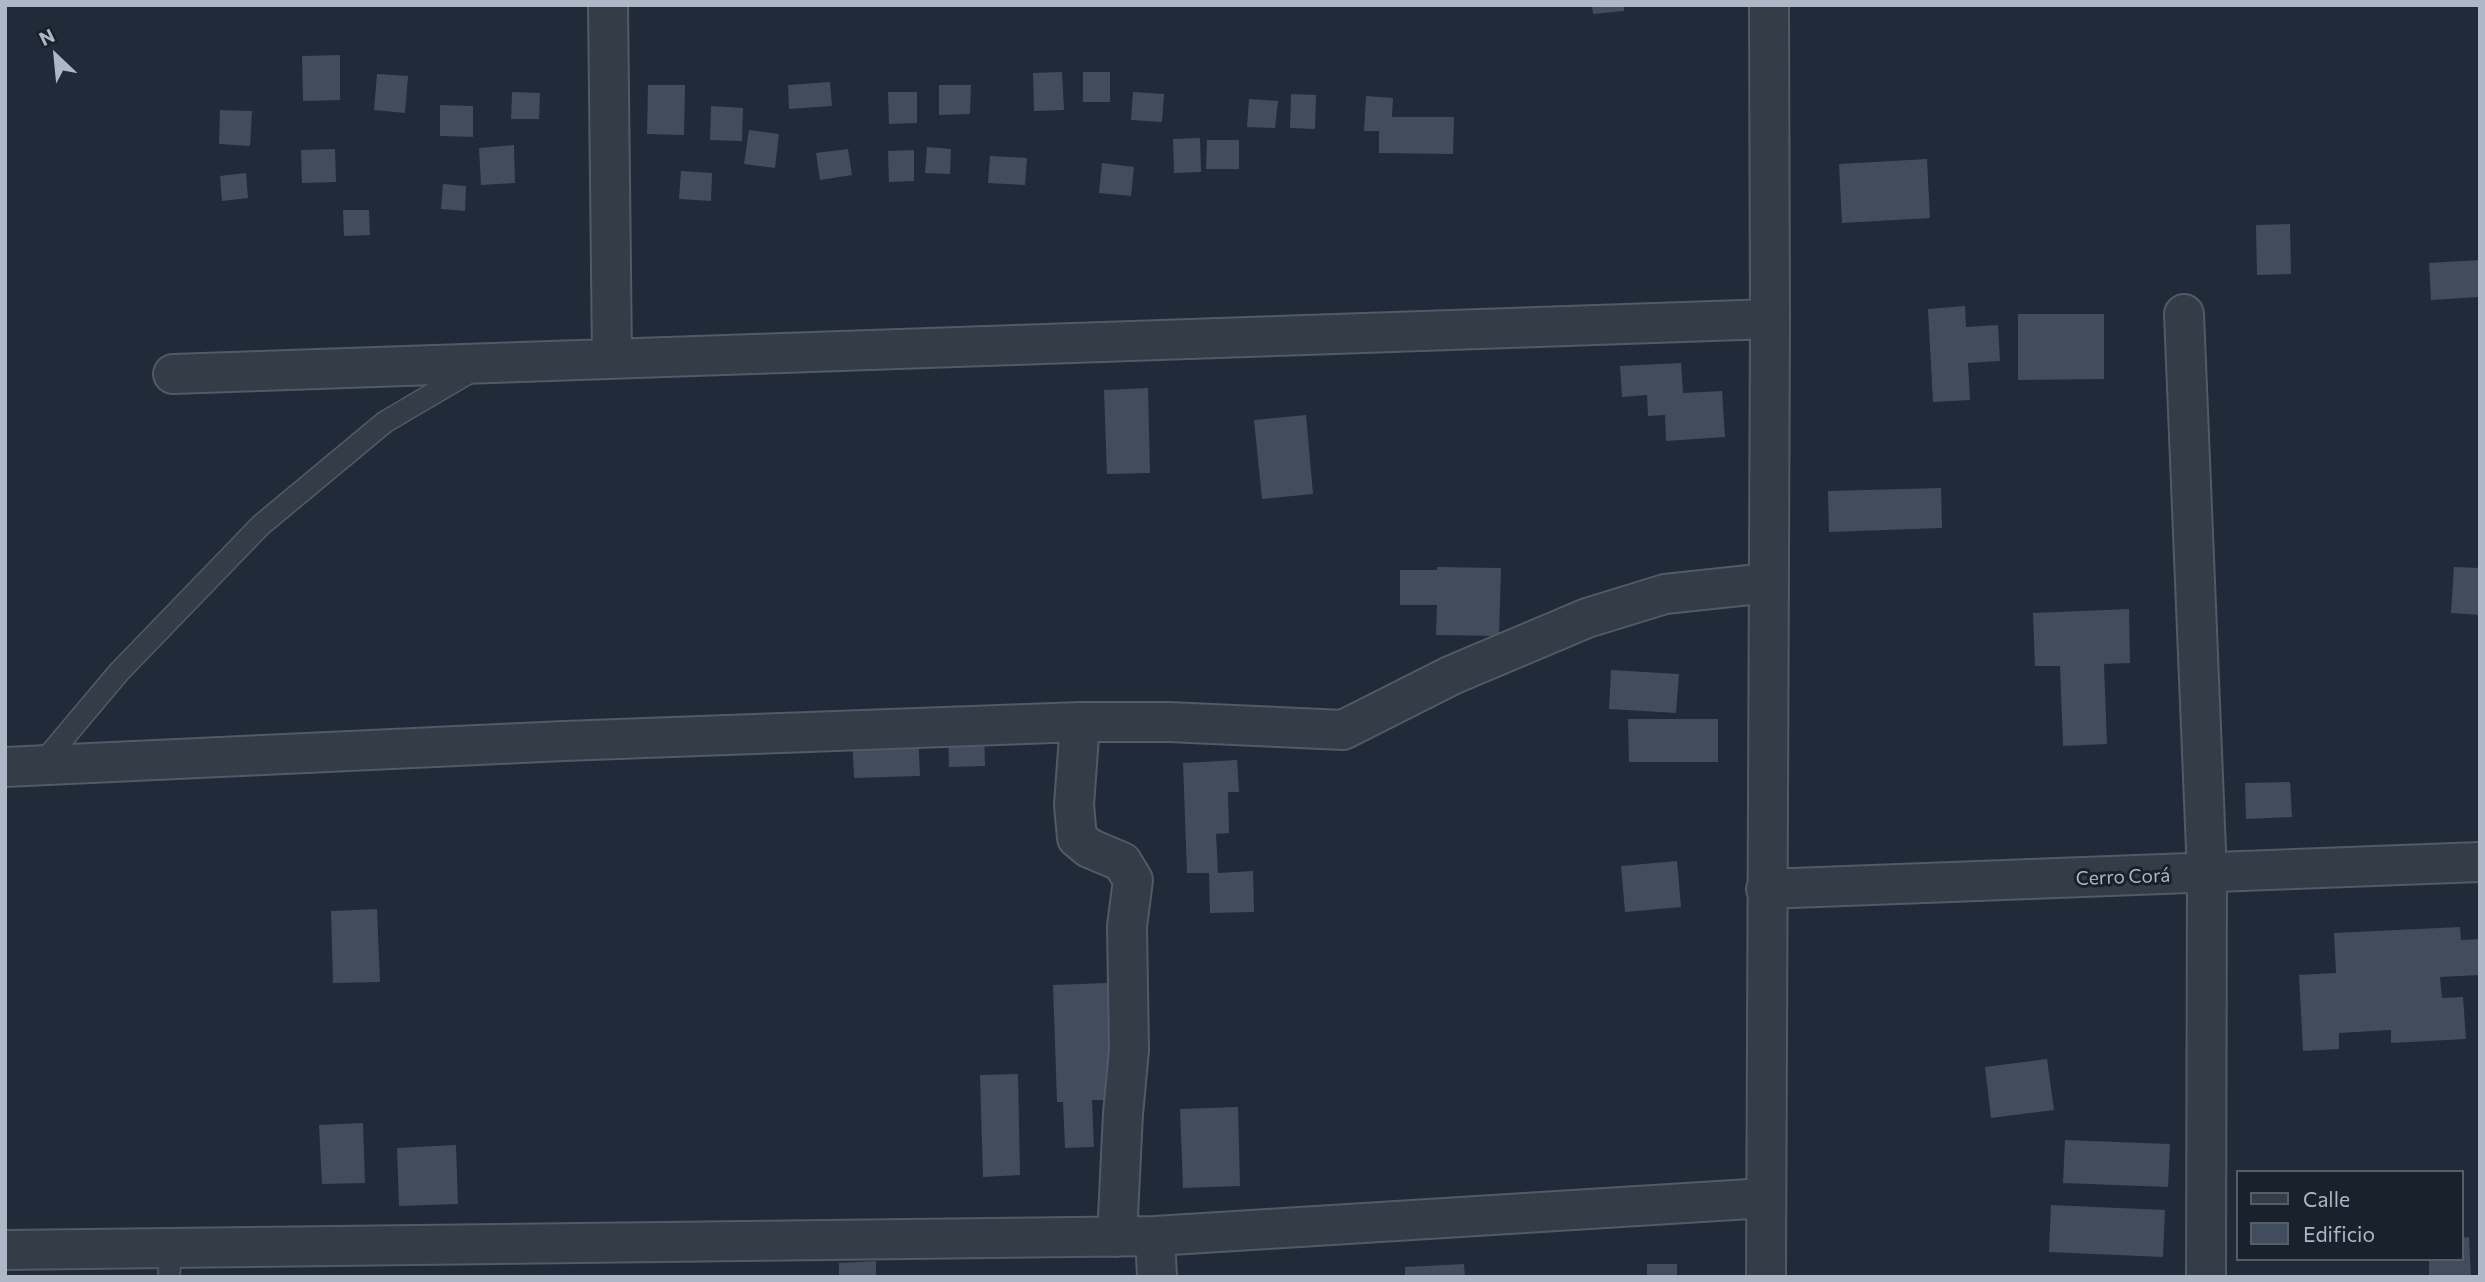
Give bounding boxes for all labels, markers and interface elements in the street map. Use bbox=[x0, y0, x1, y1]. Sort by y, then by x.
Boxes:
north arrow bbox=[21, 21, 91, 91]
text: N bbox=[35, 23, 58, 50]
street label: Cerro Corá bbox=[2075, 864, 2171, 890]
legend bbox=[2236, 1170, 2464, 1261]
text: Calle bbox=[2303, 1186, 2350, 1211]
text: Edificio bbox=[2303, 1221, 2375, 1246]

